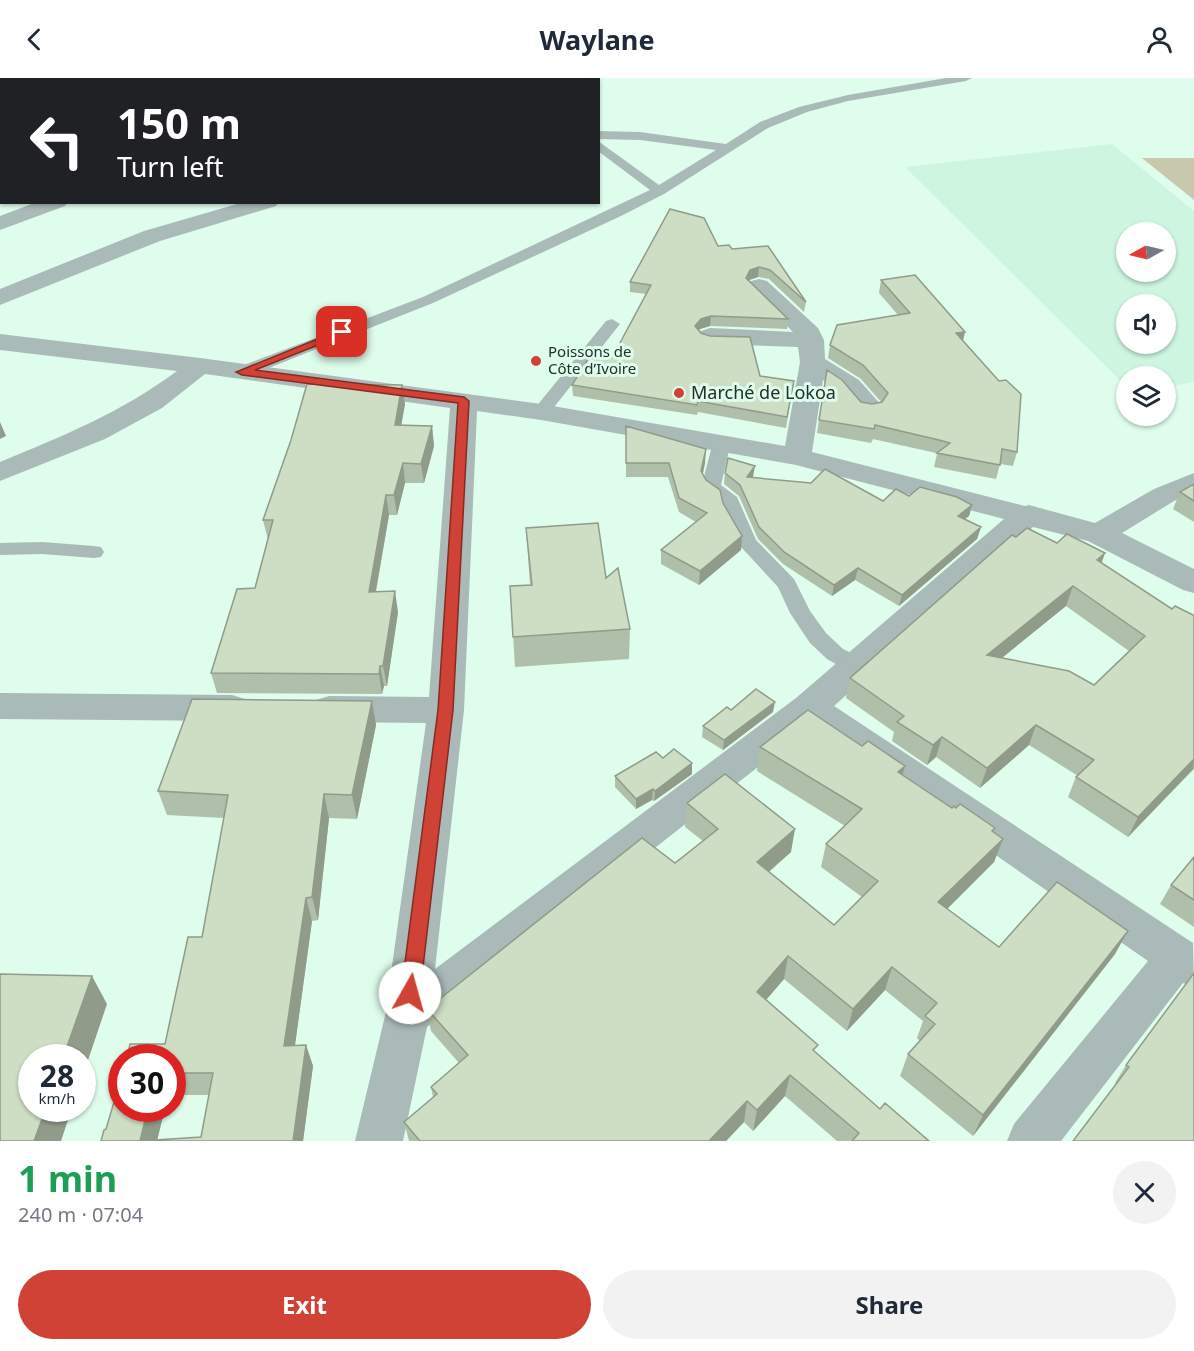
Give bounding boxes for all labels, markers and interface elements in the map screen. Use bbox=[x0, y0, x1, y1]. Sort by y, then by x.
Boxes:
text: Waylane bbox=[539, 21, 655, 58]
icon: back bbox=[18, 23, 51, 56]
icon: person bbox=[1143, 23, 1176, 56]
text: 150 m bbox=[117, 94, 241, 151]
icon: left bbox=[18, 102, 96, 180]
text: Turn left bbox=[117, 148, 223, 185]
north arrow bbox=[1116, 222, 1176, 282]
map controls bbox=[1116, 222, 1176, 426]
button: sound bbox=[1116, 294, 1176, 354]
pin bbox=[316, 306, 367, 357]
icon: arrive bbox=[325, 315, 358, 348]
place label: Poissons de Côte d’Ivoire bbox=[548, 341, 636, 378]
marker: Poissons de Côte d’Ivoire bbox=[529, 354, 543, 368]
button: layers bbox=[1116, 366, 1176, 426]
place label: Marché de Lokoa bbox=[691, 380, 836, 404]
marker: Marché de Lokoa bbox=[672, 386, 686, 400]
position arrow bbox=[378, 961, 442, 1025]
speed limit sign: 30 bbox=[108, 1044, 186, 1122]
text: 28 bbox=[40, 1055, 74, 1096]
text: km/h bbox=[39, 1088, 75, 1108]
text: 1 min bbox=[18, 1154, 117, 1203]
button: close bbox=[1113, 1161, 1176, 1224]
text: 240 m · 07:04 bbox=[18, 1201, 143, 1228]
button: Exit bbox=[18, 1270, 591, 1339]
button: Share bbox=[603, 1270, 1176, 1339]

